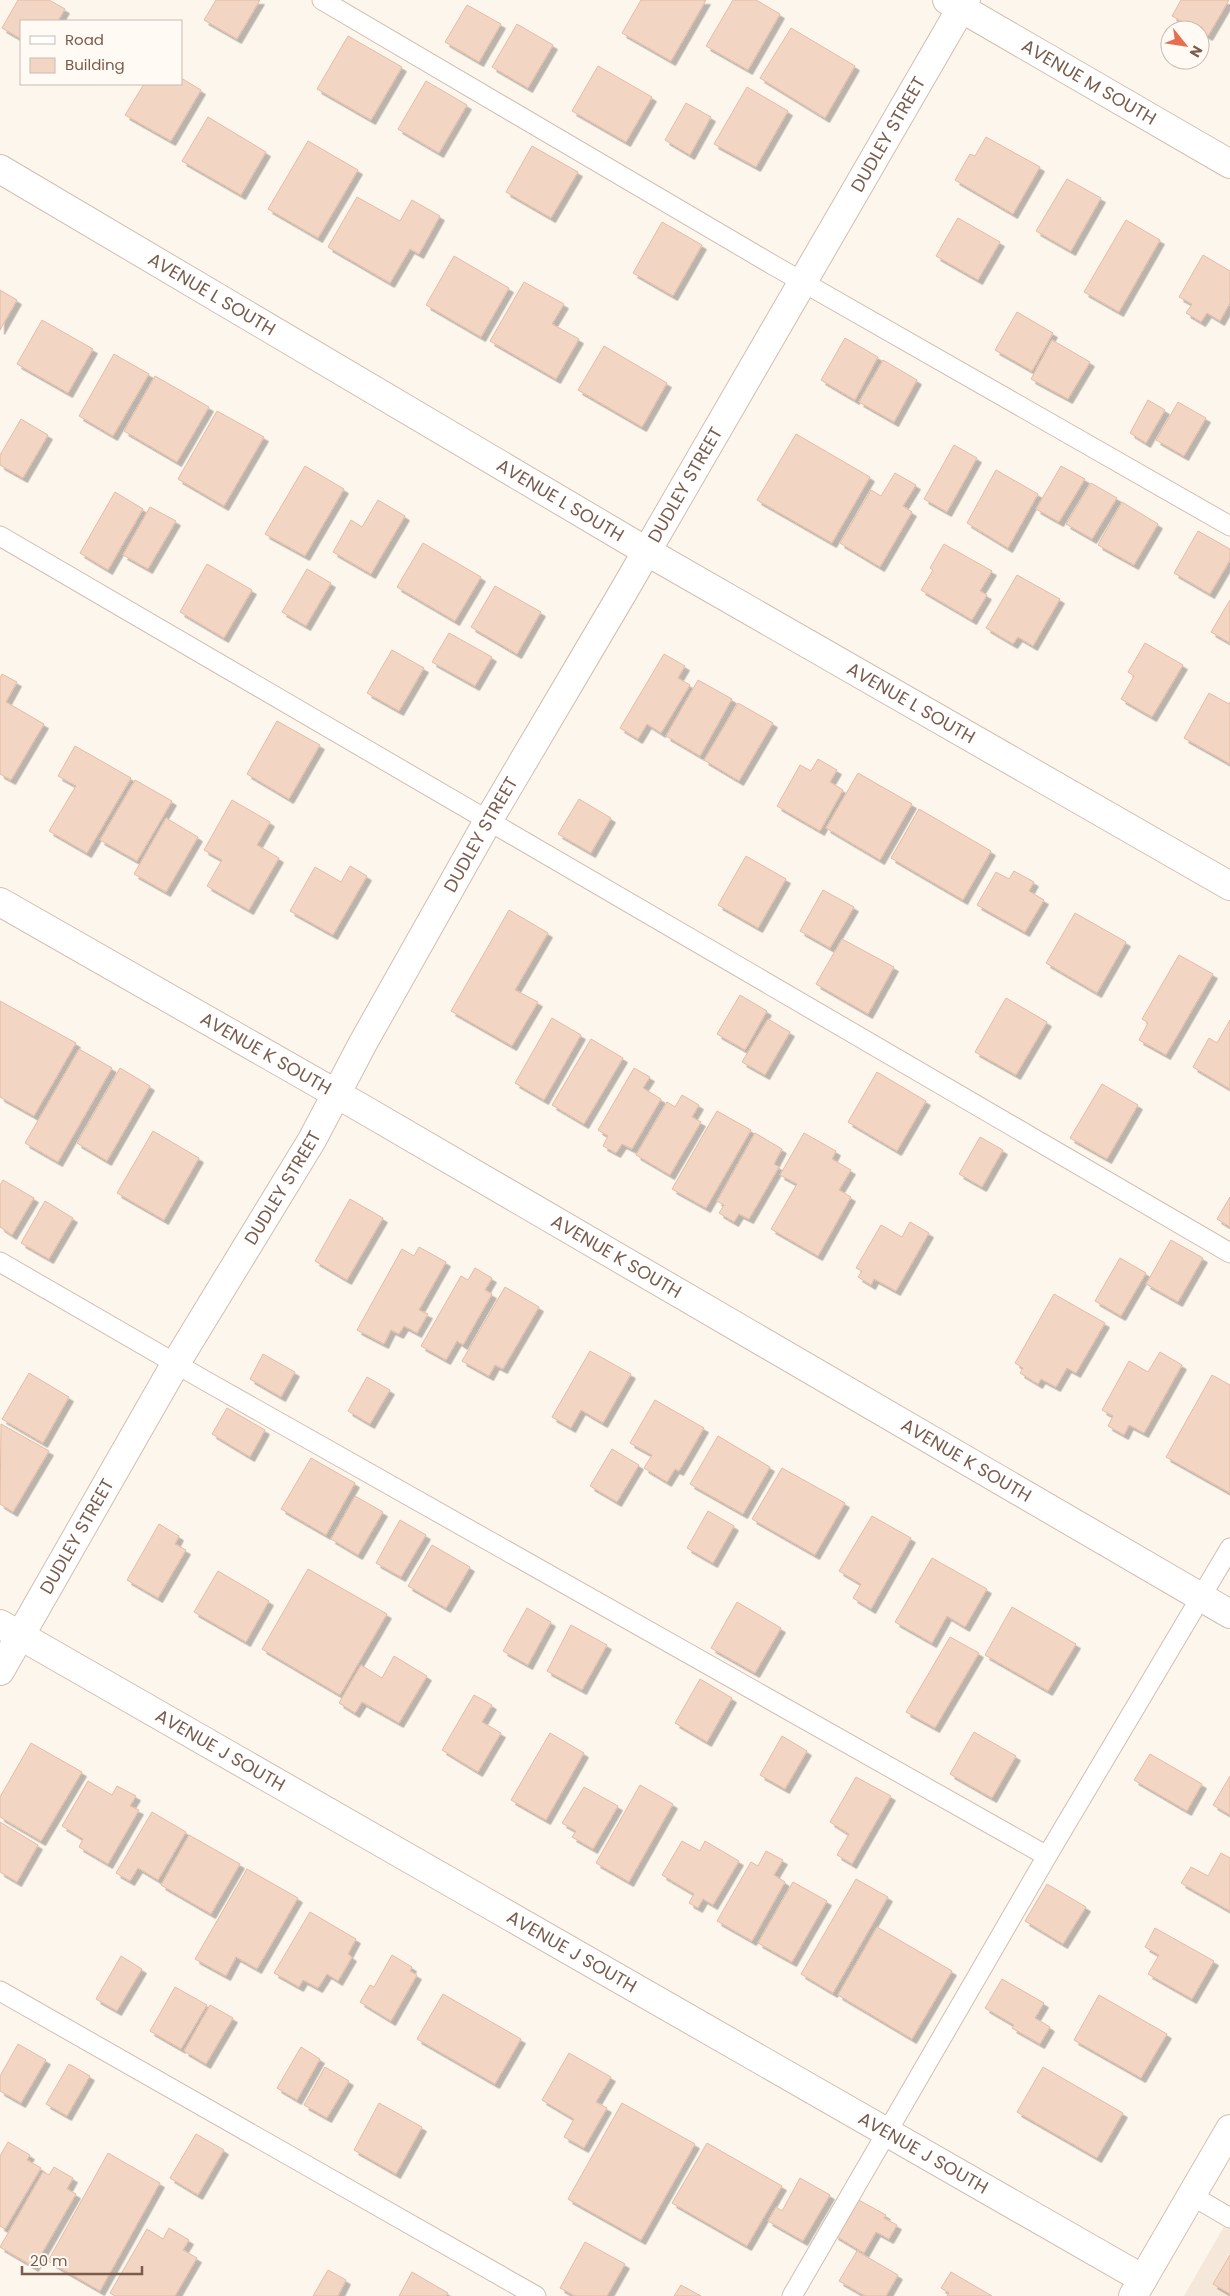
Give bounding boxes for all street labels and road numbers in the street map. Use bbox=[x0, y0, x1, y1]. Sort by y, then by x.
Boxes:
street label: AVENUE M SOUTH bbox=[1017, 33, 1161, 131]
street label: DUDLEY STREET bbox=[844, 72, 931, 196]
street label: AVENUE L SOUTH bbox=[144, 246, 280, 341]
street label: DUDLEY STREET bbox=[642, 422, 728, 547]
street label: AVENUE L SOUTH bbox=[492, 452, 629, 547]
street label: AVENUE L SOUTH bbox=[843, 656, 980, 749]
street label: DUDLEY STREET bbox=[437, 772, 524, 897]
street label: AVENUE K SOUTH bbox=[196, 1006, 336, 1100]
street label: DUDLEY STREET bbox=[238, 1126, 327, 1249]
street label: AVENUE K SOUTH bbox=[547, 1208, 686, 1304]
street label: AVENUE K SOUTH bbox=[897, 1412, 1036, 1508]
street label: DUDLEY STREET bbox=[33, 1474, 120, 1599]
street label: AVENUE J SOUTH bbox=[151, 1703, 290, 1797]
street label: AVENUE J SOUTH bbox=[503, 1904, 642, 1998]
street label: AVENUE J SOUTH bbox=[854, 2105, 993, 2200]

